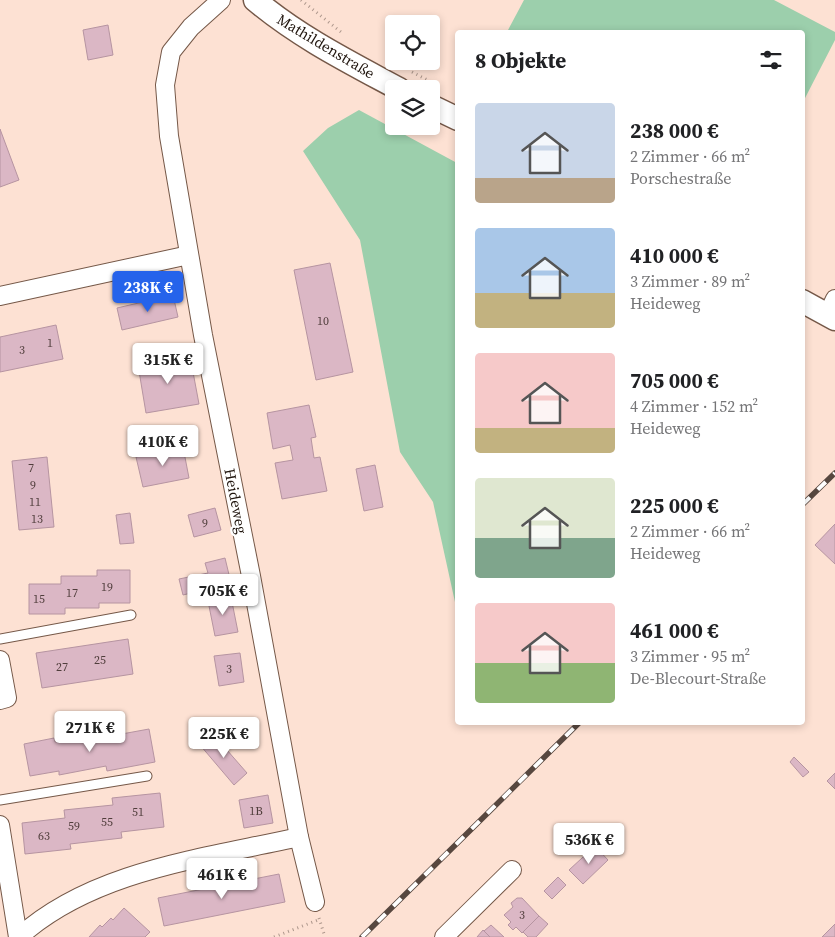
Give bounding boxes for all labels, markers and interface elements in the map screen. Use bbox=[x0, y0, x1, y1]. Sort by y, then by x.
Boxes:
street label: Mathildenstraße bbox=[273, 8, 379, 84]
map controls bbox=[385, 15, 440, 135]
button: locate bbox=[385, 15, 440, 70]
text: 8 Objekte bbox=[475, 46, 566, 75]
icon: filters bbox=[757, 46, 785, 74]
button: layers bbox=[385, 80, 440, 135]
text: 238 000 € bbox=[630, 116, 719, 145]
icon: home bbox=[515, 123, 575, 183]
text: 2 Zimmer · 66 m² bbox=[630, 145, 750, 167]
text: Porschestraße bbox=[630, 167, 731, 189]
text: 410 000 € bbox=[630, 241, 719, 270]
icon: home bbox=[515, 248, 575, 308]
pin: 238K € bbox=[107, 270, 189, 313]
text: 3 Zimmer · 89 m² bbox=[630, 270, 750, 292]
text: 238K € bbox=[123, 276, 173, 298]
text: Heideweg bbox=[630, 292, 701, 314]
house number: 10 bbox=[317, 313, 329, 329]
house number: 1 bbox=[47, 335, 53, 351]
house number: 3 bbox=[19, 342, 25, 358]
pin: 315K € bbox=[127, 342, 209, 385]
text: 315K € bbox=[143, 348, 193, 370]
text: 705 000 € bbox=[630, 366, 719, 395]
icon: home bbox=[515, 373, 575, 433]
text: 4 Zimmer · 152 m² bbox=[630, 395, 758, 417]
text: Heideweg bbox=[630, 417, 701, 439]
pin: 410K € bbox=[122, 424, 204, 467]
text: 410K € bbox=[138, 430, 188, 452]
house number: 7 bbox=[28, 460, 34, 476]
street label: Heideweg bbox=[219, 466, 253, 536]
house number: 9 bbox=[30, 477, 36, 493]
text: 225 000 € bbox=[630, 491, 719, 520]
house number: 11 bbox=[29, 494, 41, 510]
icon: home bbox=[515, 498, 575, 558]
house number: 13 bbox=[31, 511, 43, 527]
house number: 9 bbox=[202, 515, 208, 531]
text: 2 Zimmer · 66 m² bbox=[630, 520, 750, 542]
text: Heideweg bbox=[630, 542, 701, 564]
pin: 705K € bbox=[182, 574, 264, 616]
house number: 19 bbox=[101, 579, 113, 595]
text: 705K € bbox=[198, 579, 248, 601]
house number: 17 bbox=[66, 585, 78, 601]
house number: 15 bbox=[33, 591, 45, 607]
text: 461 000 € bbox=[630, 616, 719, 645]
icon: home bbox=[515, 623, 575, 683]
text: 3 Zimmer · 95 m² bbox=[630, 645, 750, 667]
house number: 25 bbox=[94, 652, 106, 668]
house number: 27 bbox=[56, 659, 68, 675]
house number: 3 bbox=[226, 661, 232, 677]
text: De-Blecourt-Straße bbox=[630, 667, 766, 689]
pin: 271K € bbox=[49, 710, 131, 753]
text: 271K € bbox=[65, 716, 115, 738]
pin: 225K € bbox=[183, 716, 265, 759]
text: 225K € bbox=[199, 722, 249, 744]
house number: 1B bbox=[249, 803, 263, 819]
house number: 51 bbox=[132, 804, 144, 820]
house number: 55 bbox=[101, 814, 113, 830]
house number: 59 bbox=[68, 818, 80, 834]
pin: 536K € bbox=[548, 822, 630, 865]
house number: 63 bbox=[38, 828, 50, 844]
text: 536K € bbox=[564, 828, 614, 850]
pin: 461K € bbox=[181, 858, 263, 900]
text: 461K € bbox=[197, 863, 247, 885]
house number: 3 bbox=[519, 907, 525, 923]

